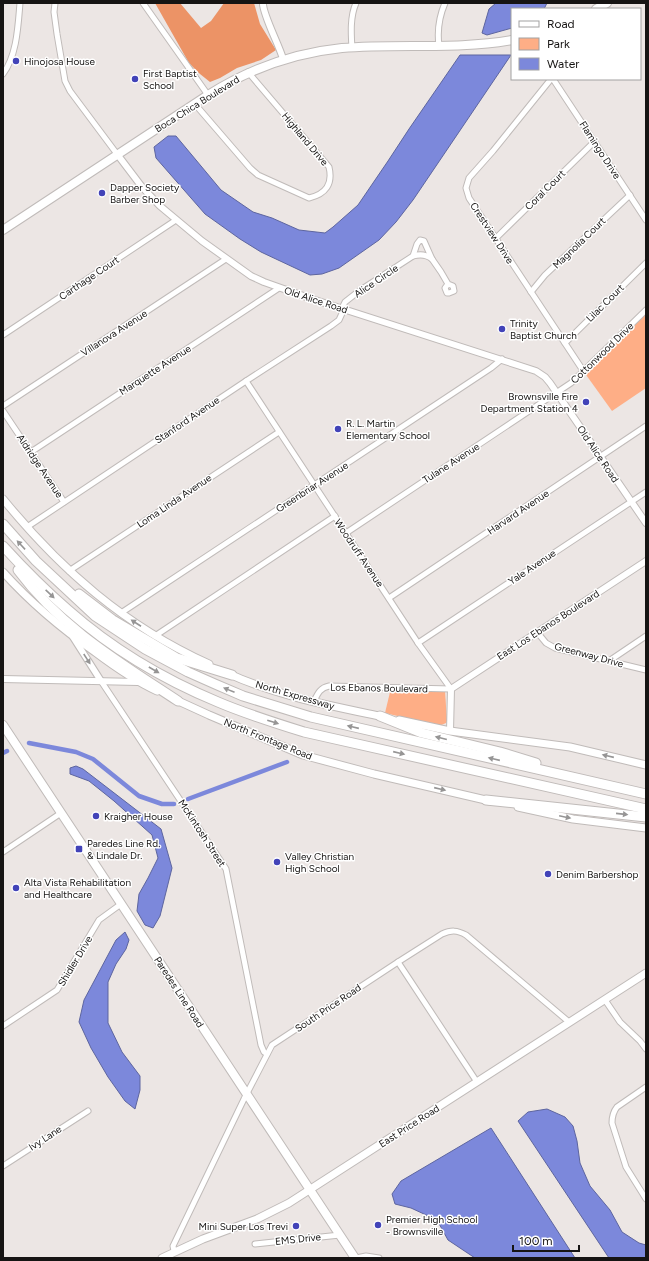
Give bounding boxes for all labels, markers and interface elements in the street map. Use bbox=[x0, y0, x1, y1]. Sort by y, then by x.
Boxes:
legend bbox=[511, 8, 641, 80]
text: Road bbox=[547, 17, 575, 31]
text: Park bbox=[547, 37, 570, 51]
place label: Hinojosa House bbox=[24, 55, 95, 68]
marker: Hinojosa House bbox=[11, 56, 21, 66]
text: Water bbox=[547, 57, 579, 71]
place label: First Baptist School bbox=[143, 67, 197, 92]
street label: Boca Chica Boulevard bbox=[152, 73, 242, 135]
marker: First Baptist School bbox=[130, 74, 140, 84]
street label: Highland Drive bbox=[279, 110, 331, 169]
street label: Flamingo Drive bbox=[576, 119, 624, 182]
street label: Coral Court bbox=[522, 167, 568, 213]
place label: Dapper Society Barber Shop bbox=[110, 181, 180, 206]
marker: Dapper Society Barber Shop bbox=[97, 188, 107, 198]
street label: Crestview Drive bbox=[467, 200, 517, 267]
street label: Magnolia Court bbox=[550, 214, 608, 272]
street label: Carthage Court bbox=[56, 253, 122, 303]
street label: Alice Circle bbox=[351, 261, 401, 301]
street label: Lilac Court bbox=[583, 281, 627, 325]
street label: Old Alice Road bbox=[283, 284, 349, 316]
street label: Villanova Avenue bbox=[78, 306, 150, 359]
place label: Trinity Baptist Church bbox=[510, 317, 577, 342]
street label: Cottonwood Drive bbox=[568, 319, 637, 386]
marker: Trinity Baptist Church bbox=[497, 324, 507, 334]
street label: Marquette Avenue bbox=[117, 342, 194, 398]
place label: Brownsville Fire Department Station 4 bbox=[481, 390, 579, 415]
street label: Stanford Avenue bbox=[152, 393, 222, 447]
marker: Brownsville Fire Department Station 4 bbox=[581, 397, 591, 407]
place label: R. L. Martin Elementary School bbox=[346, 417, 430, 442]
street label: Old Alice Road bbox=[574, 423, 622, 485]
marker: R. L. Martin Elementary School bbox=[333, 424, 343, 434]
street label: Aldridge Avenue bbox=[14, 432, 66, 501]
street label: Tulane Avenue bbox=[420, 439, 482, 486]
street label: Greenbriar Avenue bbox=[273, 458, 351, 515]
street label: Loma Linda Avenue bbox=[134, 471, 214, 531]
street label: Harvard Avenue bbox=[485, 486, 552, 537]
street label: Woodruff Avenue bbox=[331, 517, 387, 590]
one-way arrow bbox=[16, 540, 26, 550]
street label: Yale Avenue bbox=[506, 546, 559, 588]
street label: East Los Ebanos Boulevard bbox=[494, 587, 602, 663]
one-way arrow bbox=[45, 589, 55, 598]
one-way arrow bbox=[131, 619, 141, 627]
street label: Greenway Drive bbox=[553, 640, 625, 671]
one-way arrow bbox=[83, 654, 91, 664]
one-way arrow bbox=[148, 667, 160, 674]
street label: North Expressway bbox=[254, 678, 337, 713]
street label: Los Ebanos Boulevard bbox=[330, 681, 428, 695]
one-way arrow bbox=[222, 686, 234, 692]
street label: North Frontage Road bbox=[222, 715, 314, 763]
one-way arrow bbox=[268, 719, 280, 725]
one-way arrow bbox=[347, 723, 360, 729]
one-way arrow bbox=[435, 734, 448, 740]
one-way arrow bbox=[393, 751, 406, 757]
one-way arrow bbox=[602, 753, 614, 759]
one-way arrow bbox=[487, 756, 499, 762]
one-way arrow bbox=[434, 787, 446, 793]
street label: McKintosh Street bbox=[175, 797, 229, 869]
place label: Kraigher House bbox=[104, 810, 173, 823]
marker: Kraigher House bbox=[91, 811, 101, 821]
one-way arrow bbox=[616, 811, 628, 818]
one-way arrow bbox=[559, 814, 571, 820]
place label: Paredes Line Rd. & Lindale Dr. bbox=[87, 837, 160, 862]
marker: Paredes Line Rd. & Lindale Dr. bbox=[74, 844, 84, 854]
place label: Valley Christian High School bbox=[285, 850, 354, 875]
marker: Valley Christian High School bbox=[272, 857, 282, 867]
place label: Denim Barbershop bbox=[556, 868, 639, 881]
marker: Denim Barbershop bbox=[543, 869, 553, 879]
place label: Alta Vista Rehabilitation and Healthcare bbox=[24, 876, 131, 901]
marker: Alta Vista Rehabilitation and Healthcare bbox=[11, 883, 21, 893]
street label: Shidler Drive bbox=[55, 933, 95, 989]
street label: Paredes Line Road bbox=[151, 954, 207, 1030]
street label: South Price Road bbox=[292, 981, 364, 1035]
street label: East Price Road bbox=[376, 1101, 442, 1150]
street label: Ivy Lane bbox=[26, 1122, 64, 1154]
place label: Premier High School - Brownsville bbox=[386, 1213, 477, 1238]
place label: Mini Super Los Trevi bbox=[199, 1220, 288, 1233]
marker: Premier High School - Brownsville bbox=[373, 1220, 383, 1230]
marker: Mini Super Los Trevi bbox=[291, 1221, 301, 1231]
scale bar bbox=[513, 1227, 579, 1253]
street label: EMS Drive bbox=[274, 1230, 322, 1248]
text: 100 m bbox=[519, 1234, 553, 1248]

